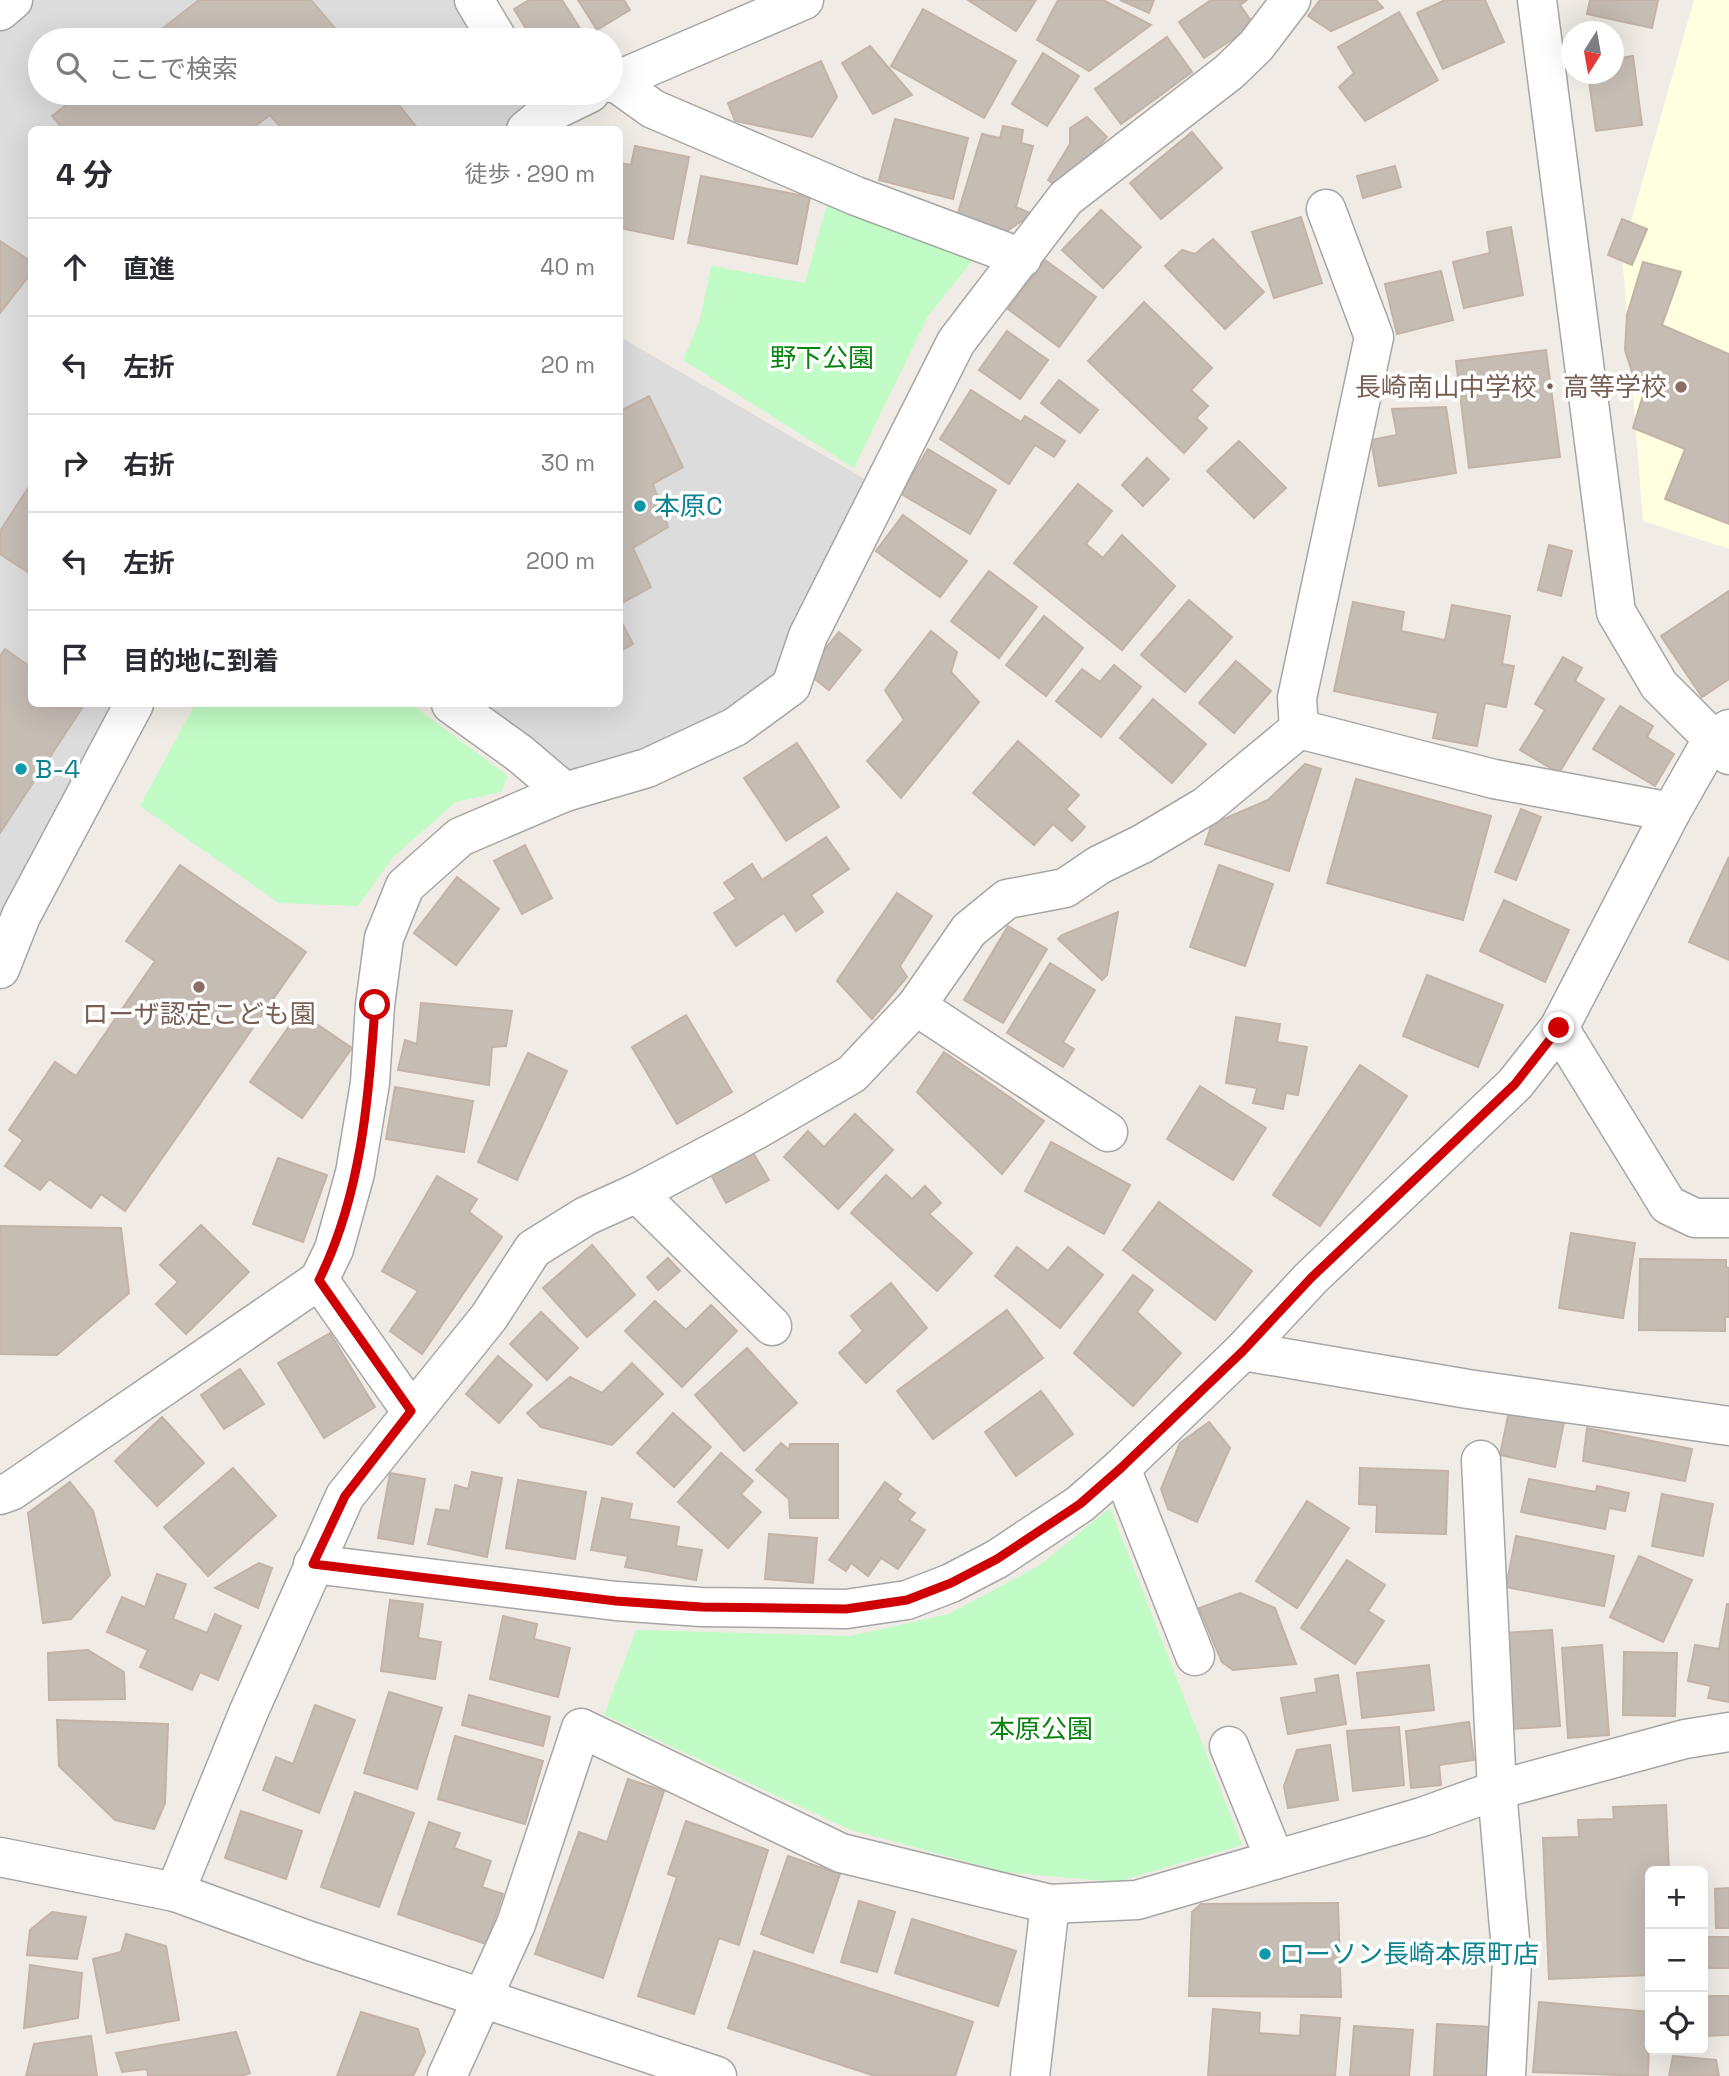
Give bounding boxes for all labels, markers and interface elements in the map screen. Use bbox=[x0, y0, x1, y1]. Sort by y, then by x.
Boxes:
north arrow bbox=[1561, 21, 1624, 84]
search box bbox=[28, 28, 623, 105]
icon: search bbox=[52, 48, 90, 86]
text: ここで検索 bbox=[108, 52, 238, 86]
text: 4 分 bbox=[56, 155, 113, 194]
text: 徒歩 · 290 m bbox=[465, 159, 595, 189]
icon: ahead bbox=[56, 248, 94, 286]
text: 直進 bbox=[123, 252, 175, 286]
text: 40 m bbox=[540, 252, 595, 282]
park label: 野下公園 bbox=[770, 341, 874, 375]
icon: left bbox=[56, 346, 94, 384]
text: 左折 bbox=[123, 350, 175, 384]
text: 20 m bbox=[541, 350, 595, 380]
place label: 長崎南山中学校・高等学校 bbox=[1355, 370, 1667, 404]
marker: 長崎南山中学校・高等学校 bbox=[1673, 379, 1689, 395]
icon: right bbox=[56, 444, 94, 482]
text: 右折 bbox=[123, 448, 175, 482]
text: 30 m bbox=[541, 448, 595, 478]
place label: 本原C bbox=[654, 489, 723, 523]
marker: 本原C bbox=[632, 498, 648, 514]
icon: left bbox=[56, 542, 94, 580]
text: 左折 bbox=[123, 546, 175, 580]
text: 200 m bbox=[526, 546, 595, 576]
icon: arrive bbox=[56, 640, 94, 678]
text: 目的地に到着 bbox=[123, 644, 279, 678]
place label: B-4 bbox=[35, 752, 80, 786]
marker: B-4 bbox=[13, 761, 29, 777]
marker: ローザ認定こども園 bbox=[191, 979, 207, 995]
route start bbox=[359, 989, 390, 1020]
place label: ローザ認定こども園 bbox=[82, 997, 316, 1031]
route end bbox=[1543, 1012, 1574, 1043]
park label: 本原公園 bbox=[989, 1712, 1093, 1746]
map controls bbox=[1645, 1866, 1708, 2055]
button: + bbox=[1645, 1866, 1708, 1929]
button: − bbox=[1645, 1929, 1708, 1992]
place label: ローソン長崎本原町店 bbox=[1279, 1937, 1539, 1971]
marker: ローソン長崎本原町店 bbox=[1257, 1946, 1273, 1962]
button: locate bbox=[1645, 1992, 1708, 2055]

